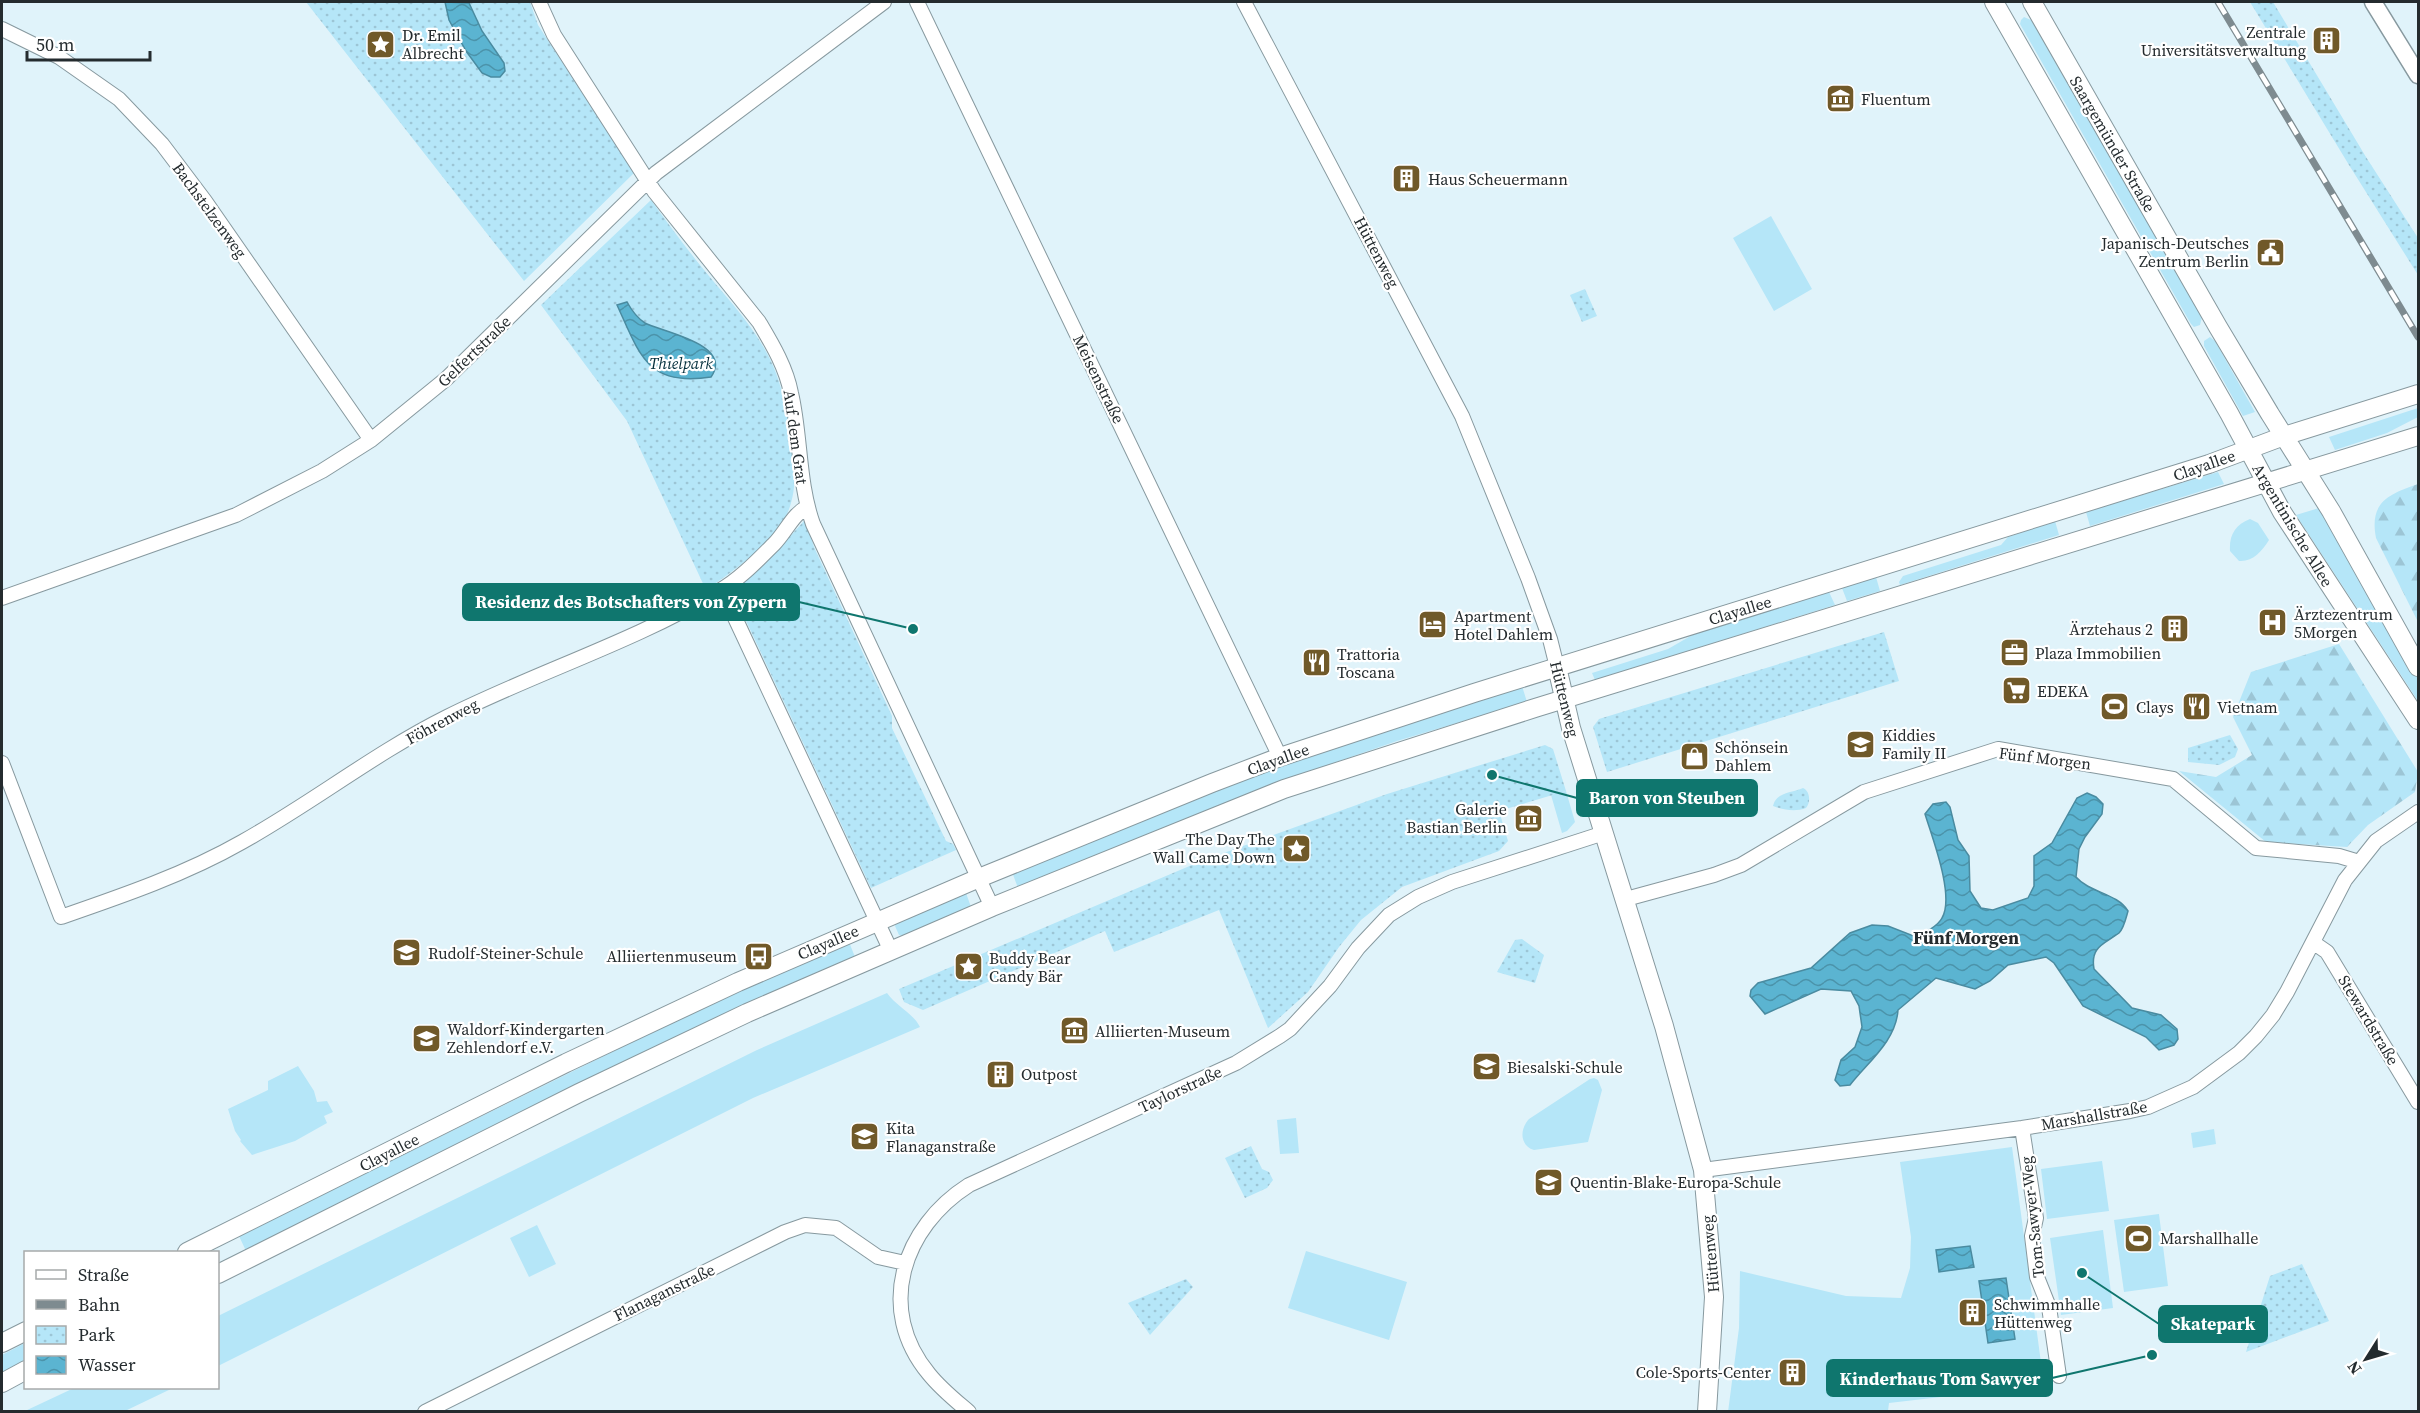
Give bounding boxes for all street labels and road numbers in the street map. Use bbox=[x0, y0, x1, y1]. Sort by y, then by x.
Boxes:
street label: Saargemünder Straße bbox=[2065, 72, 2161, 216]
street label: Bachstelzenweg bbox=[168, 158, 252, 262]
street label: Hüttenweg bbox=[1349, 212, 1405, 292]
street label: Gelfertstraße bbox=[433, 310, 515, 392]
street label: Meisenstraße bbox=[1068, 331, 1130, 427]
street label: Auf dem Grat bbox=[778, 388, 814, 486]
street label: Clayallee bbox=[2170, 444, 2238, 486]
street label: Argentinische Allee bbox=[2247, 459, 2339, 591]
street label: Clayallee bbox=[1706, 590, 1774, 630]
street label: Hüttenweg bbox=[1545, 659, 1585, 739]
street label: Föhrenweg bbox=[402, 693, 482, 749]
street label: Clayallee bbox=[1244, 738, 1312, 780]
street label: Fünf Morgen bbox=[1998, 741, 2093, 775]
street label: Clayallee bbox=[794, 919, 862, 965]
street label: Stewardstraße bbox=[2333, 971, 2405, 1069]
street label: Taylorstraße bbox=[1135, 1060, 1225, 1118]
street label: Marshallstraße bbox=[2039, 1095, 2149, 1135]
street label: Clayallee bbox=[355, 1128, 423, 1176]
street label: Tom-Sawyer-Weg bbox=[2015, 1155, 2049, 1279]
street label: Hüttenweg bbox=[1696, 1214, 1724, 1294]
street label: Flanaganstraße bbox=[610, 1258, 718, 1326]

